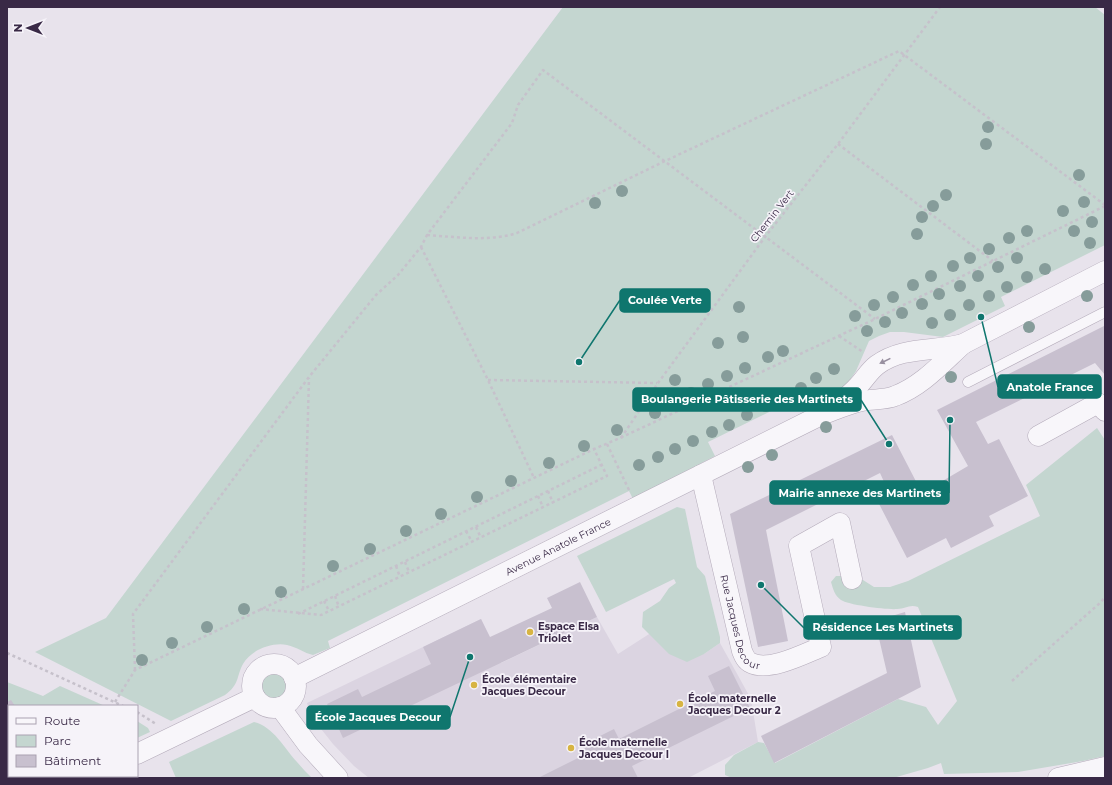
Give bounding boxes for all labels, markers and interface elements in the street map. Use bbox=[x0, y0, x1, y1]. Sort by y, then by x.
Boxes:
north arrow bbox=[8, 8, 48, 48]
text: N bbox=[11, 24, 25, 32]
street label: Chemin Vert bbox=[747, 187, 797, 245]
callout: Coulée Verte bbox=[620, 289, 710, 312]
text: Coulée Verte bbox=[628, 293, 702, 307]
one-way arrow bbox=[879, 358, 890, 364]
callout: Anatole France bbox=[998, 375, 1101, 398]
text: Anatole France bbox=[1005, 380, 1094, 394]
callout: Boulangerie Pâtisserie des Martinets bbox=[633, 388, 861, 411]
text: Boulangerie Pâtisserie des Martinets bbox=[641, 392, 853, 406]
callout: Mairie annexe des Martinets bbox=[770, 481, 949, 504]
text: Mairie annexe des Martinets bbox=[779, 486, 942, 500]
street label: Avenue Anatole France bbox=[503, 515, 613, 578]
street label: Rue Jacques Decour bbox=[718, 573, 761, 672]
callout: Résidence Les Martinets bbox=[804, 616, 961, 639]
place label: Espace Elsa Triolet bbox=[538, 620, 599, 645]
text: Résidence Les Martinets bbox=[813, 620, 954, 634]
marker: Espace Elsa Triolet bbox=[525, 627, 535, 637]
place label: École élémentaire Jacques Decour bbox=[481, 673, 576, 698]
marker: École élémentaire Jacques Decour bbox=[469, 680, 479, 690]
place label: École maternelle Jacques Decour 2 bbox=[687, 692, 781, 717]
marker: École maternelle Jacques Decour 2 bbox=[675, 699, 685, 709]
legend bbox=[8, 705, 138, 777]
callout: École Jacques Decour bbox=[307, 706, 450, 729]
text: École Jacques Decour bbox=[315, 710, 442, 724]
text: Route bbox=[44, 713, 80, 728]
text: Parc bbox=[44, 733, 71, 748]
place label: École maternelle Jacques Decour I bbox=[578, 736, 669, 761]
marker: École maternelle Jacques Decour I bbox=[566, 743, 576, 753]
text: Bâtiment bbox=[44, 753, 101, 768]

